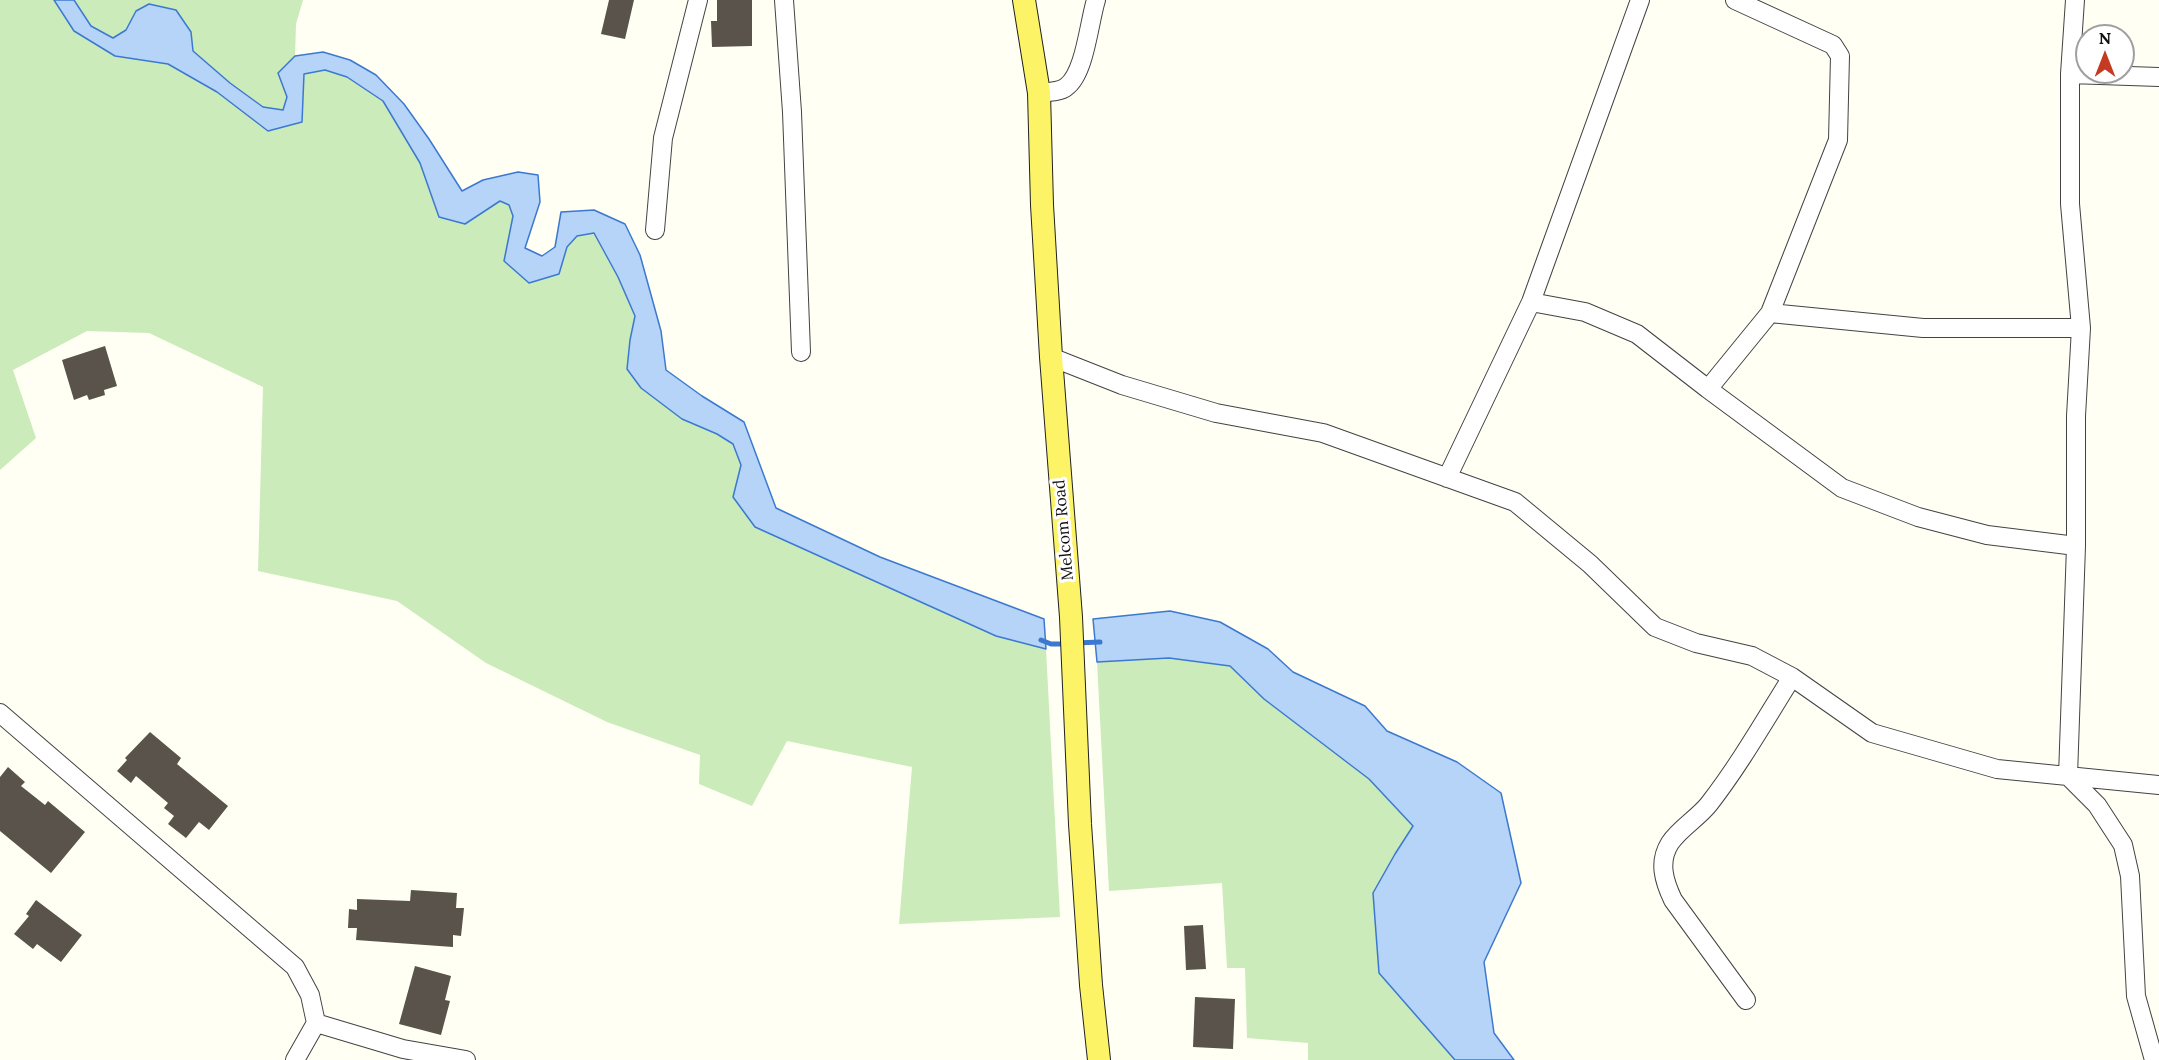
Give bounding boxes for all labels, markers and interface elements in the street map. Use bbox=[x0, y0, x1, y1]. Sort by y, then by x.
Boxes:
north arrow bbox=[2075, 24, 2135, 84]
text: N bbox=[2099, 28, 2111, 48]
street label: Melcom Road bbox=[1050, 479, 1078, 581]

